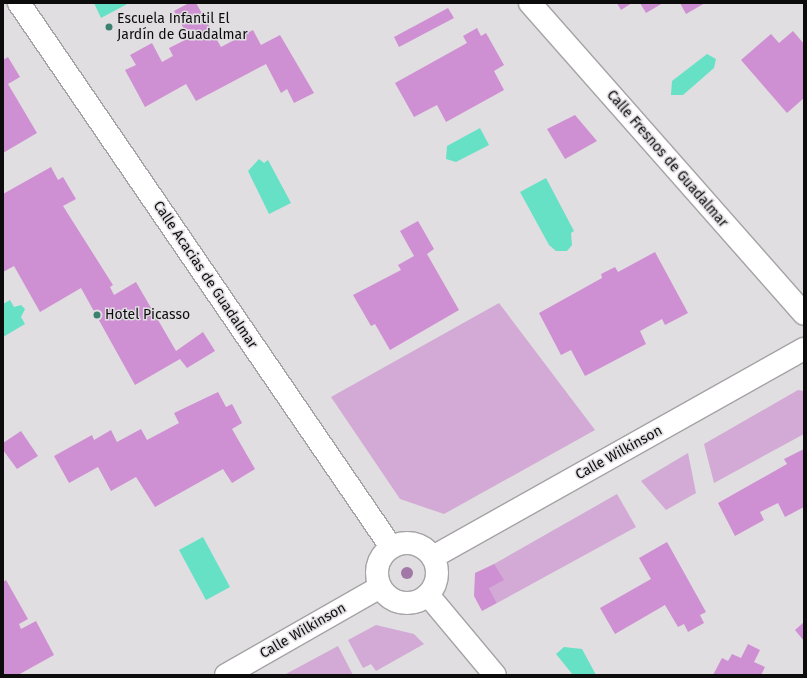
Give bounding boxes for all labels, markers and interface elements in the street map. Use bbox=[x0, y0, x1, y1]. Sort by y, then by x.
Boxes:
place label: Escuela Infantil El Jardín de Guadalmar bbox=[117, 11, 248, 44]
marker: Escuela Infantil El Jardín de Guadalmar bbox=[104, 22, 114, 32]
street label: Calle Fresnos de Guadalmar bbox=[603, 87, 731, 231]
street label: Calle Acacias de Guadalmar bbox=[149, 198, 261, 352]
place label: Hotel Picasso bbox=[105, 307, 190, 323]
marker: Hotel Picasso bbox=[92, 310, 102, 320]
street label: Calle Wilkinson bbox=[573, 422, 665, 484]
street label: Calle Wilkinson bbox=[257, 600, 349, 662]

